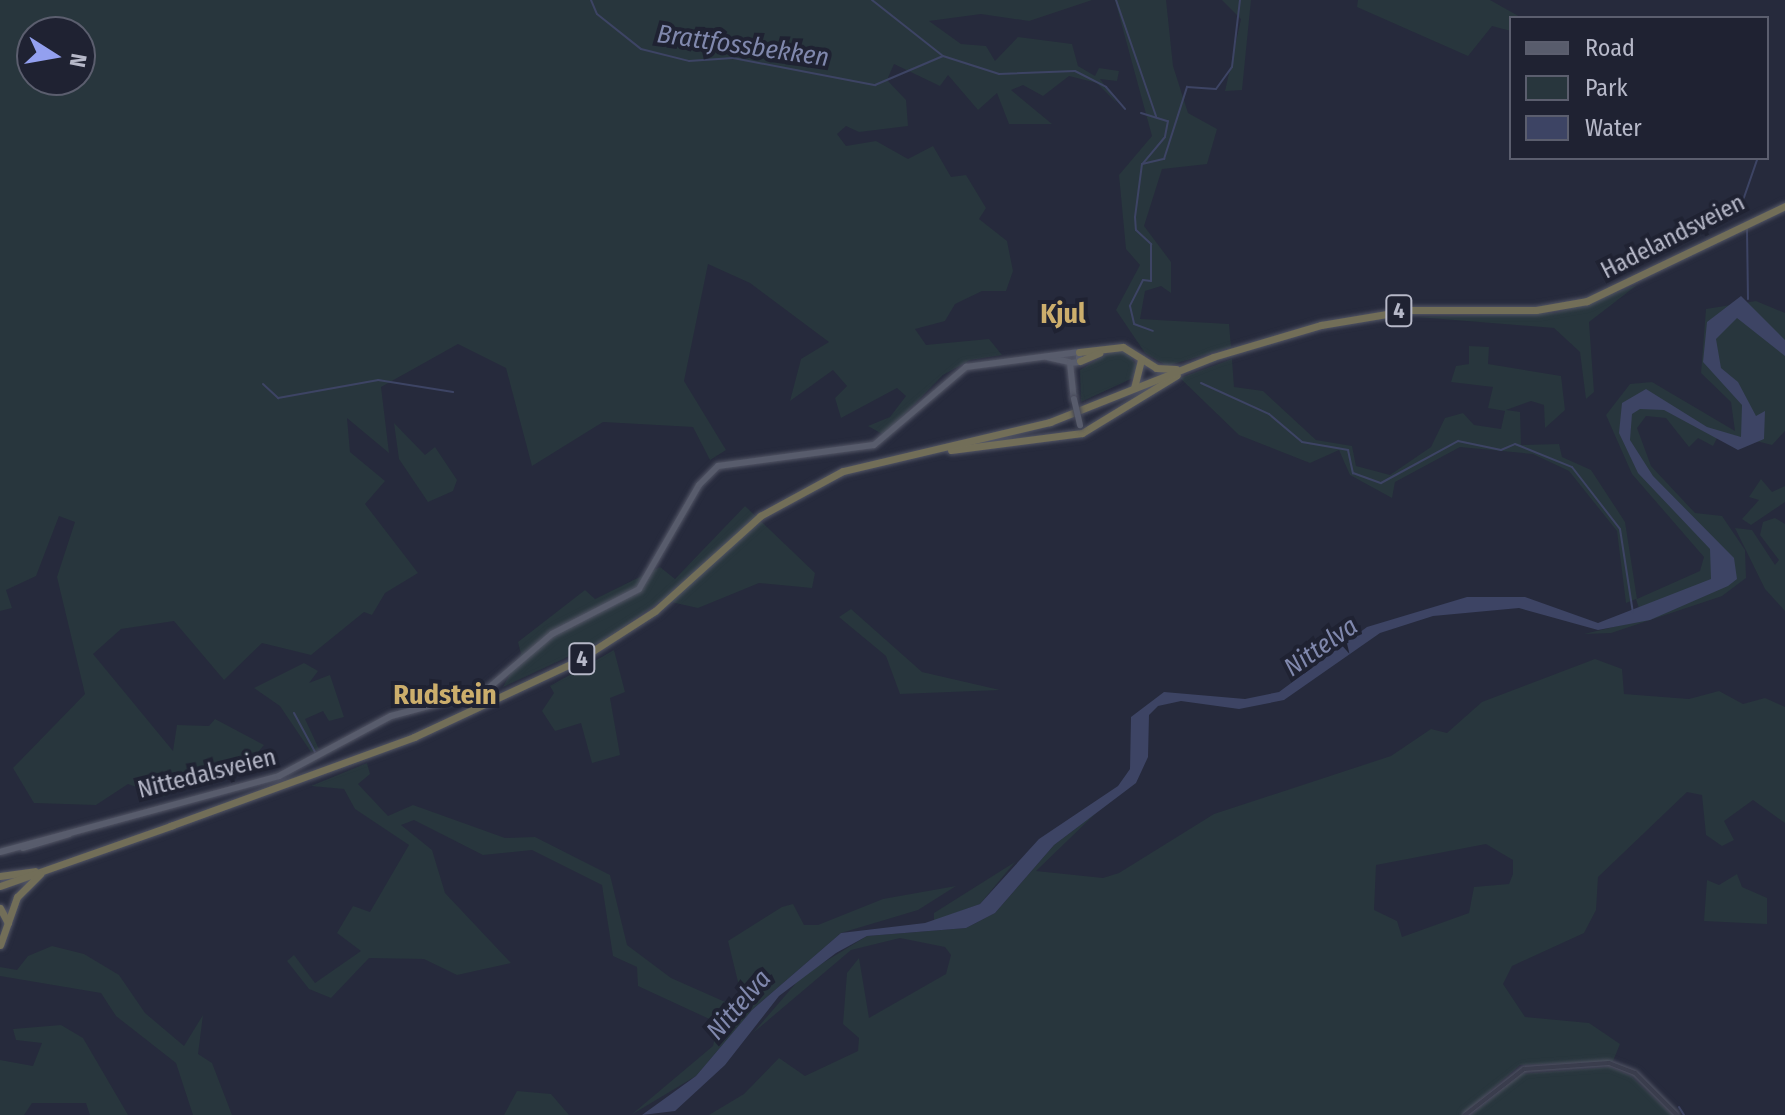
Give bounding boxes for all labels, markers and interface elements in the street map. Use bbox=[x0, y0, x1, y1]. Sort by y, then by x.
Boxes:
north arrow bbox=[16, 16, 96, 96]
legend bbox=[1509, 16, 1769, 160]
water label: Brattfossbekken bbox=[655, 18, 831, 74]
text: Road bbox=[1585, 34, 1635, 62]
text: N bbox=[64, 51, 93, 69]
text: Park bbox=[1585, 74, 1628, 102]
text: Water bbox=[1585, 114, 1642, 142]
street label: Hadelandsveien bbox=[1596, 188, 1750, 286]
road number: 4 bbox=[1385, 293, 1413, 329]
district label: Kjul bbox=[1040, 297, 1086, 331]
water label: Nittelva bbox=[1278, 611, 1364, 683]
road number: 4 bbox=[568, 641, 596, 677]
district label: Rudstein bbox=[393, 678, 497, 712]
street label: Nittedalsveien bbox=[135, 743, 279, 805]
water label: Nittelva bbox=[700, 964, 778, 1046]

